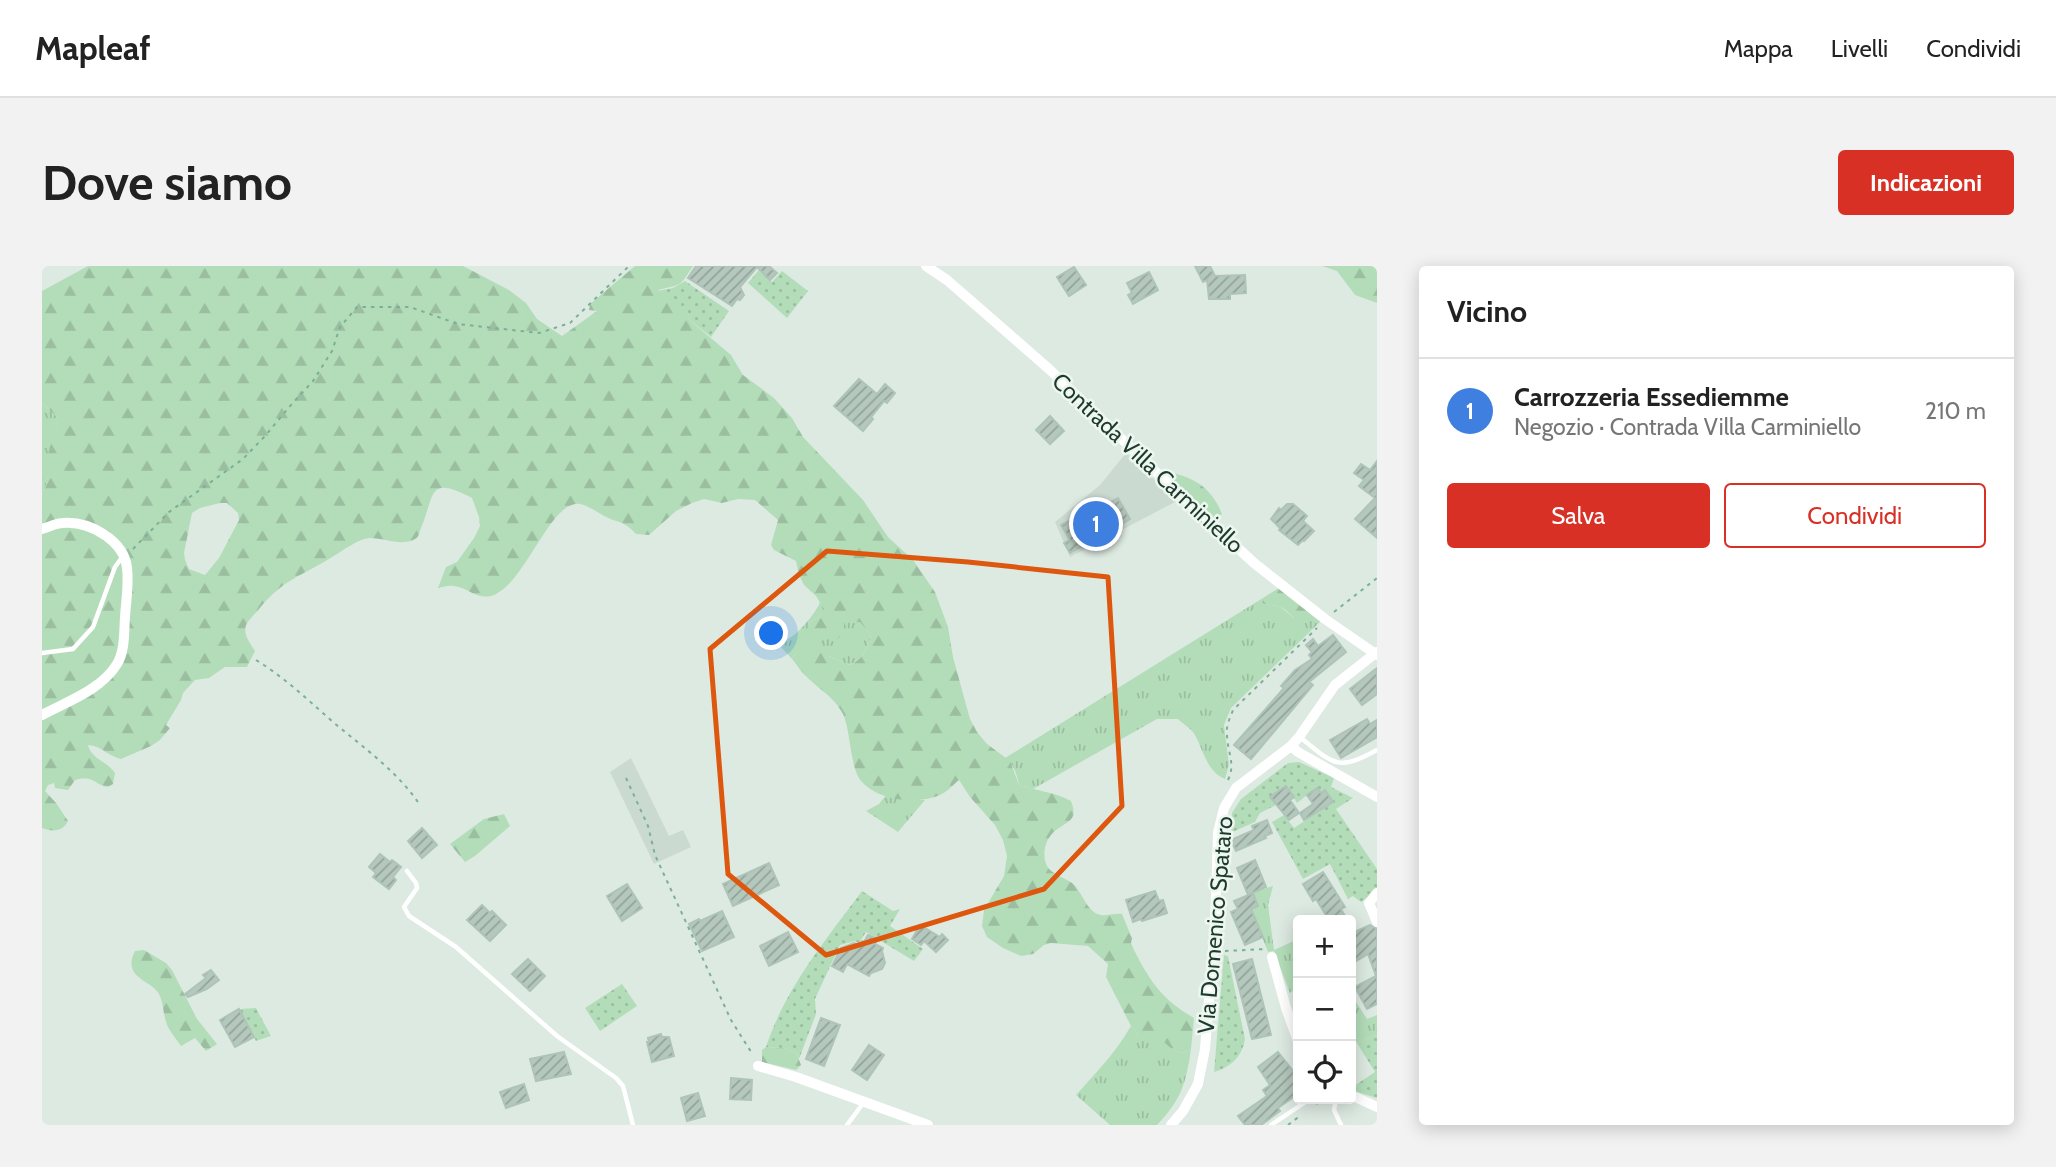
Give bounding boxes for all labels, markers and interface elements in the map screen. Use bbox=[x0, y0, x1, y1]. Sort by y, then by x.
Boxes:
text: Mapleaf bbox=[35, 28, 151, 68]
text: Mappa bbox=[1724, 34, 1793, 63]
text: Livelli bbox=[1831, 34, 1888, 63]
text: Condividi bbox=[1926, 34, 2021, 63]
button: Indicazioni bbox=[1838, 150, 2014, 215]
text: Dove siamo bbox=[42, 153, 292, 212]
text: Vicino bbox=[1447, 293, 1527, 330]
street label: Contrada Villa Carminiello bbox=[1046, 367, 1250, 559]
text: Carrozzeria Essediemme bbox=[1514, 381, 1789, 413]
text: 1 bbox=[1466, 397, 1474, 425]
text: 210 m bbox=[1925, 397, 1986, 425]
text: Negozio · Contrada Villa Carminiello bbox=[1514, 413, 1861, 441]
button: Salva bbox=[1447, 483, 1710, 548]
button: Condividi bbox=[1724, 483, 1986, 548]
pin: 1 bbox=[1073, 498, 1119, 550]
your location bbox=[754, 616, 788, 650]
street label: Via Domenico Spataro bbox=[1192, 815, 1238, 1035]
map controls bbox=[1293, 915, 1356, 1104]
button: + bbox=[1293, 915, 1356, 978]
button: − bbox=[1293, 978, 1356, 1041]
button: locate bbox=[1293, 1041, 1356, 1104]

